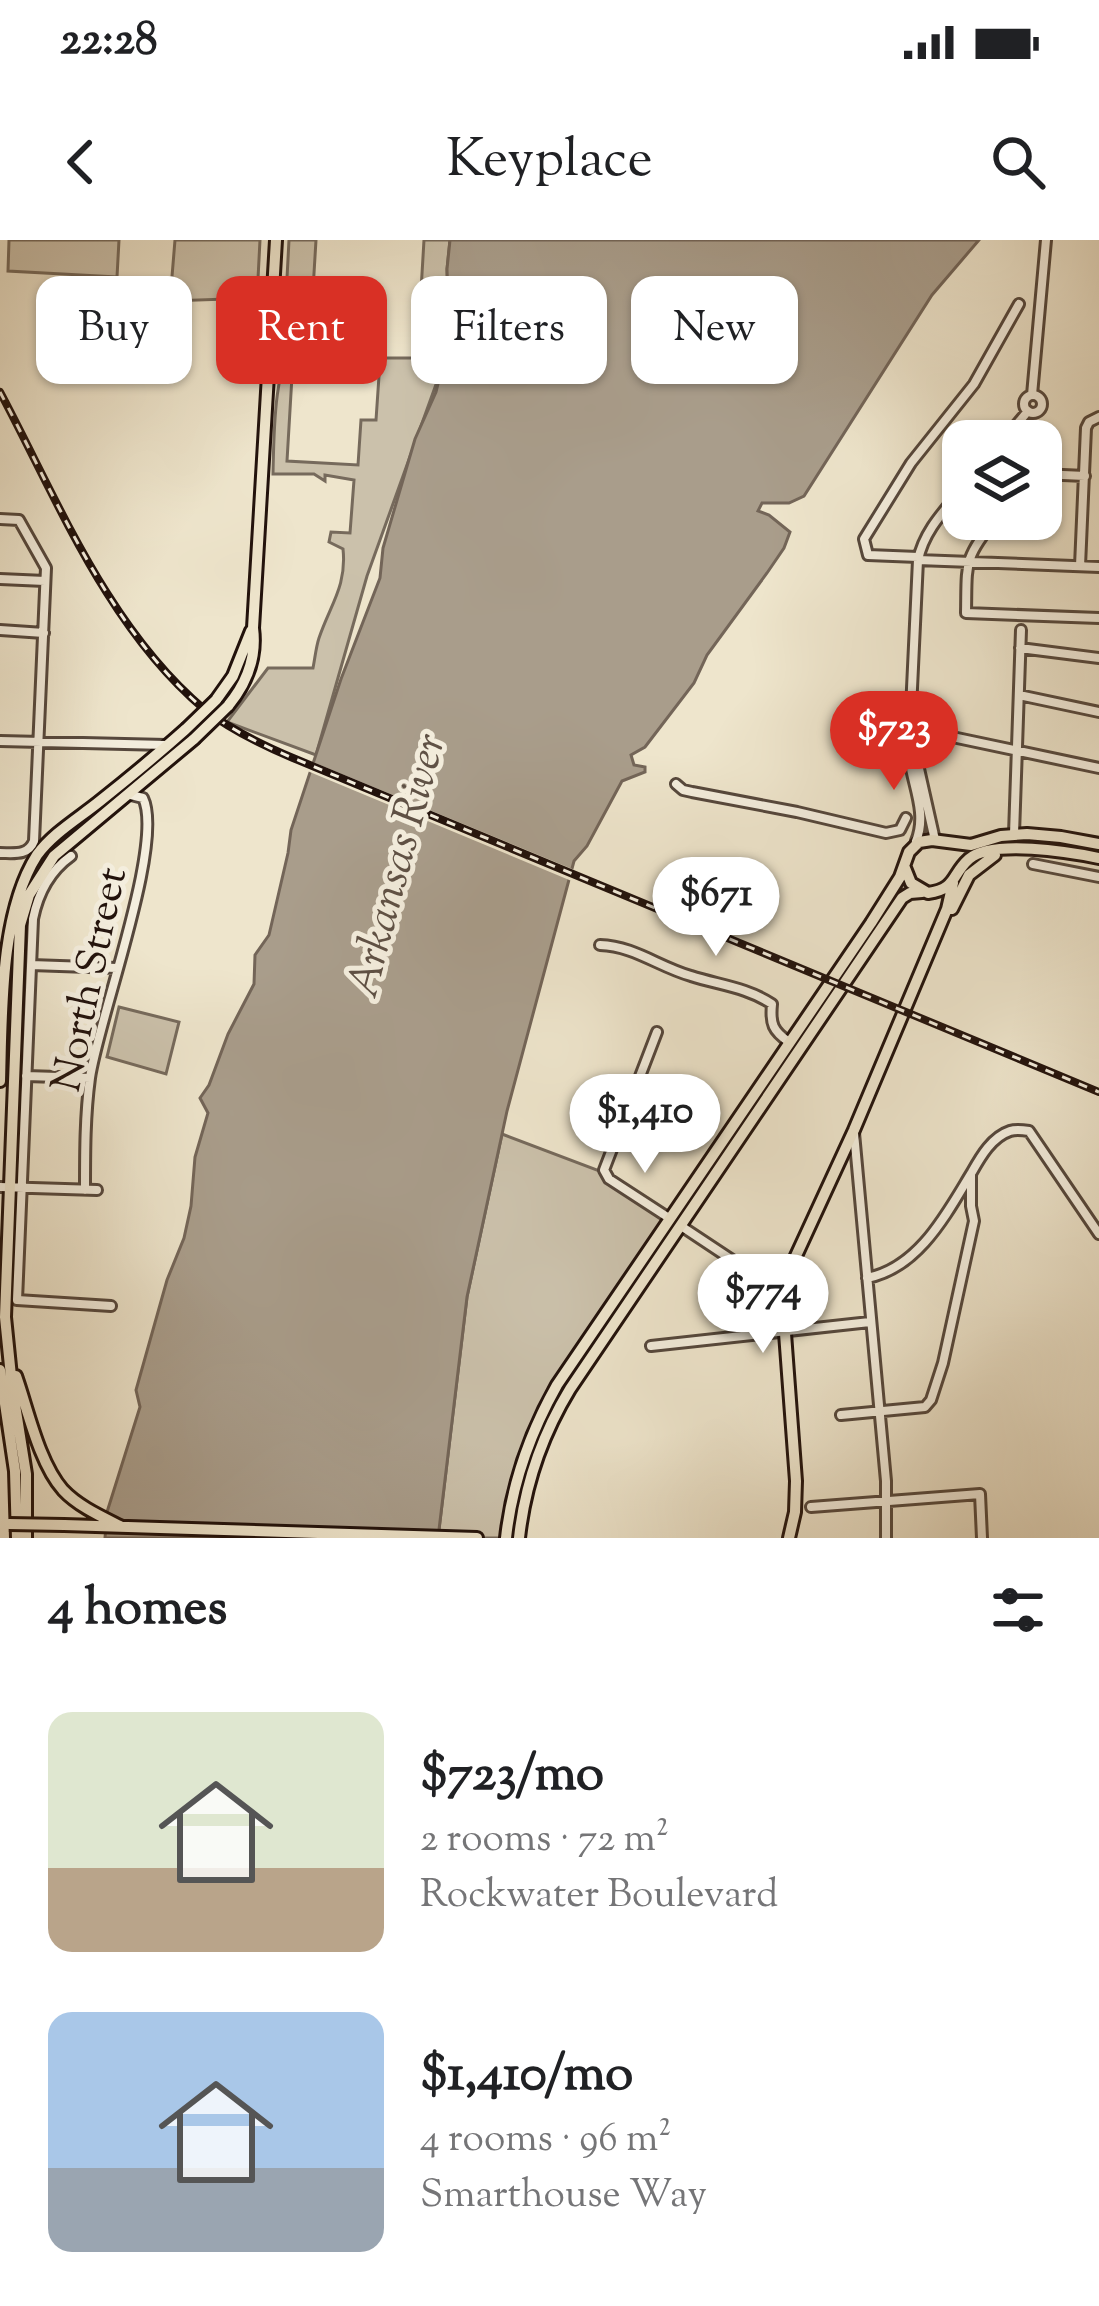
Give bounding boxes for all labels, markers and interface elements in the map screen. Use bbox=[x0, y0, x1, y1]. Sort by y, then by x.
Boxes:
text: 22:28 bbox=[60, 10, 157, 75]
text: Keyplace bbox=[446, 123, 653, 201]
icon: back bbox=[48, 129, 114, 195]
icon: search bbox=[985, 129, 1051, 195]
chip: Buy bbox=[36, 276, 192, 384]
chip: Rent bbox=[216, 276, 387, 384]
chip: Filters bbox=[411, 276, 607, 384]
chip: New bbox=[631, 276, 798, 384]
map controls bbox=[942, 420, 1062, 540]
button: layers bbox=[942, 420, 1062, 540]
pin: $723 bbox=[823, 691, 965, 793]
text: $723 bbox=[857, 702, 931, 758]
water label: Arkansas River bbox=[333, 727, 466, 1006]
pin: $671 bbox=[645, 857, 787, 959]
street label: North Street bbox=[39, 862, 145, 1098]
text: $671 bbox=[680, 868, 752, 924]
pin: $1,410 bbox=[547, 1074, 743, 1176]
text: $1,410 bbox=[597, 1085, 693, 1141]
pin: $774 bbox=[692, 1254, 834, 1356]
text: $774 bbox=[725, 1265, 801, 1321]
text: 4 homes bbox=[48, 1574, 227, 1647]
icon: filters bbox=[985, 1577, 1051, 1643]
text: $723/mo bbox=[420, 1740, 604, 1813]
icon: home bbox=[144, 1760, 288, 1904]
text: 2 rooms · 72 m² bbox=[420, 1813, 669, 1869]
text: Rockwater Boulevard bbox=[420, 1869, 778, 1925]
text: $1,410/mo bbox=[420, 2040, 633, 2113]
icon: home bbox=[144, 2060, 288, 2204]
text: 4 rooms · 96 m² bbox=[420, 2113, 671, 2169]
text: Smarthouse Way bbox=[420, 2169, 707, 2225]

